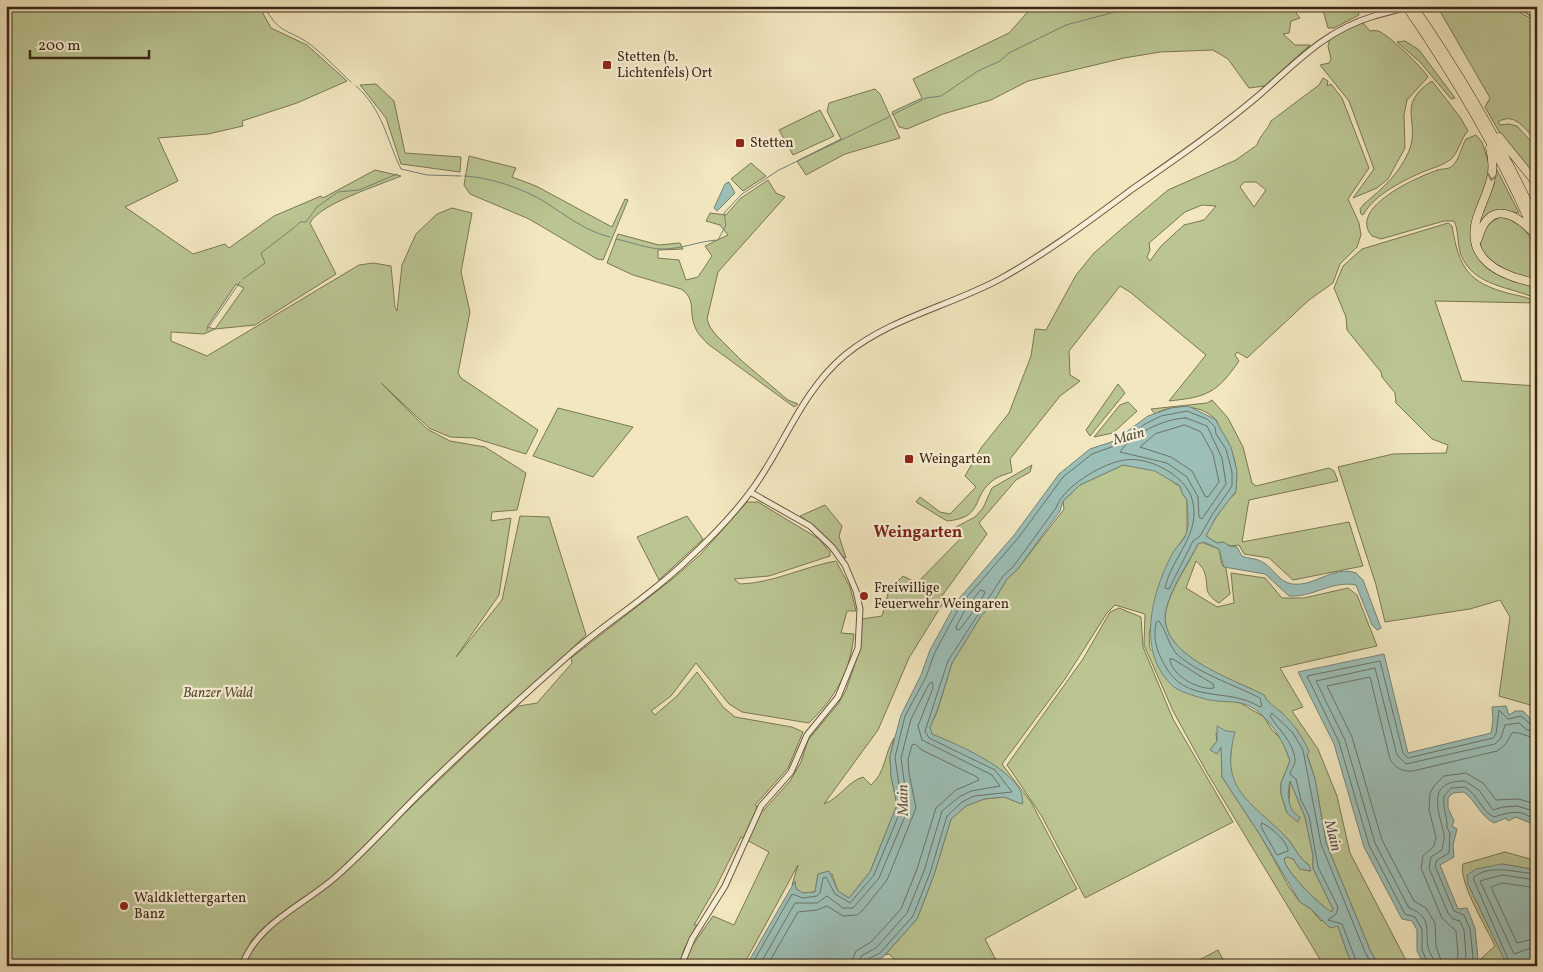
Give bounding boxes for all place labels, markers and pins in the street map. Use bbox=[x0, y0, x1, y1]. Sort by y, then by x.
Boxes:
place label: Stetten (b. Lichtenfels) Ort bbox=[617, 48, 713, 83]
marker: Stetten (b. Lichtenfels) Ort bbox=[601, 59, 613, 71]
place label: Stetten bbox=[750, 134, 794, 153]
marker: Stetten bbox=[734, 137, 746, 149]
place label: Weingarten bbox=[919, 450, 991, 469]
marker: Weingarten bbox=[903, 453, 915, 465]
place label: Freiwillige Feuerwehr Weingaren bbox=[874, 579, 1009, 614]
marker: Freiwillige Feuerwehr Weingaren bbox=[858, 590, 870, 602]
place label: Waldklettergarten Banz bbox=[134, 889, 246, 924]
marker: Waldklettergarten Banz bbox=[118, 900, 130, 912]

